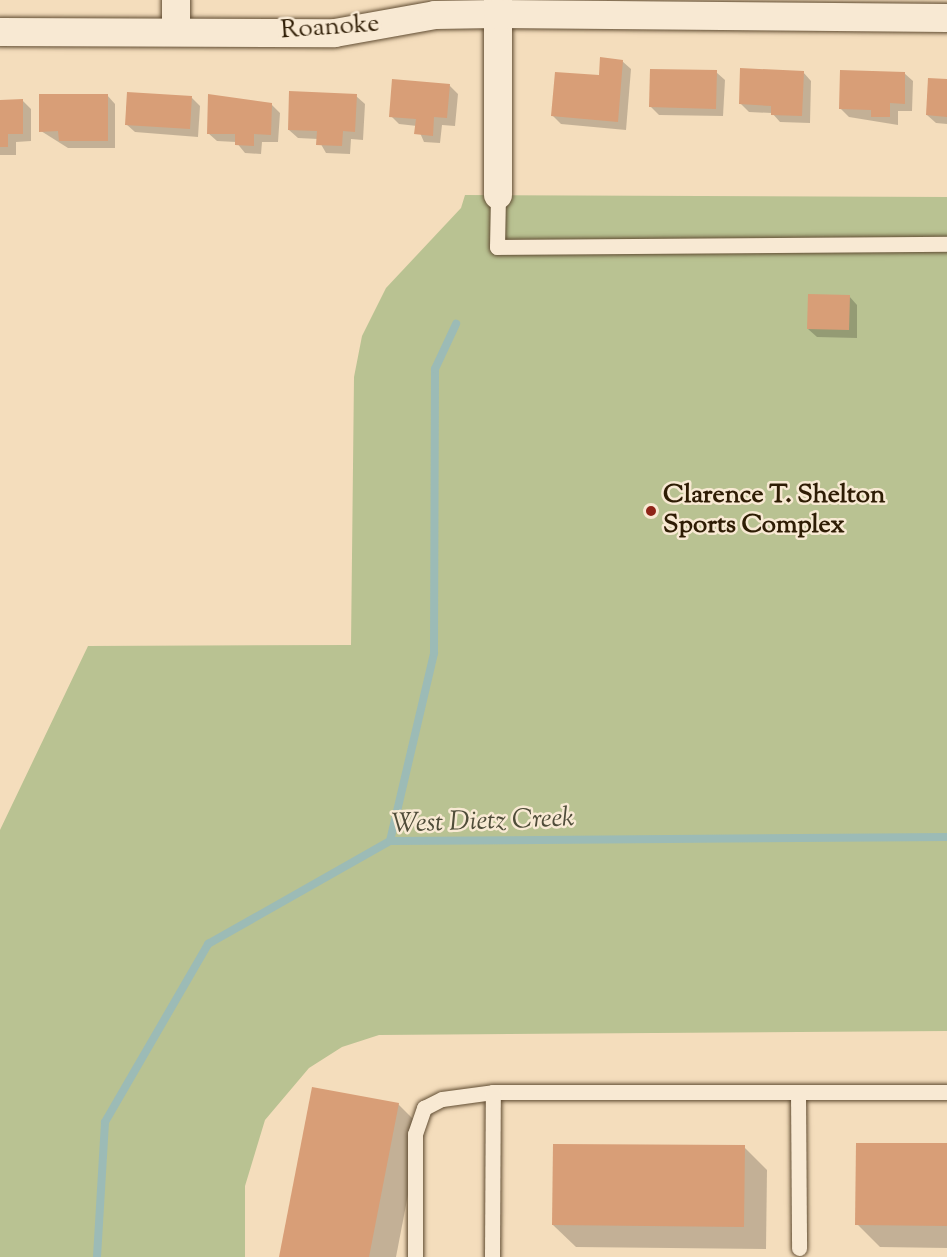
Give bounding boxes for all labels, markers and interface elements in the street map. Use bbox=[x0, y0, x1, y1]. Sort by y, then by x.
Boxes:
street label: Roanoke bbox=[279, 9, 381, 47]
place label: Clarence T. Shelton Sports Complex bbox=[663, 480, 885, 542]
marker: Clarence T. Shelton Sports Complex bbox=[644, 504, 658, 518]
water label: West Dietz Creek bbox=[391, 803, 575, 841]

